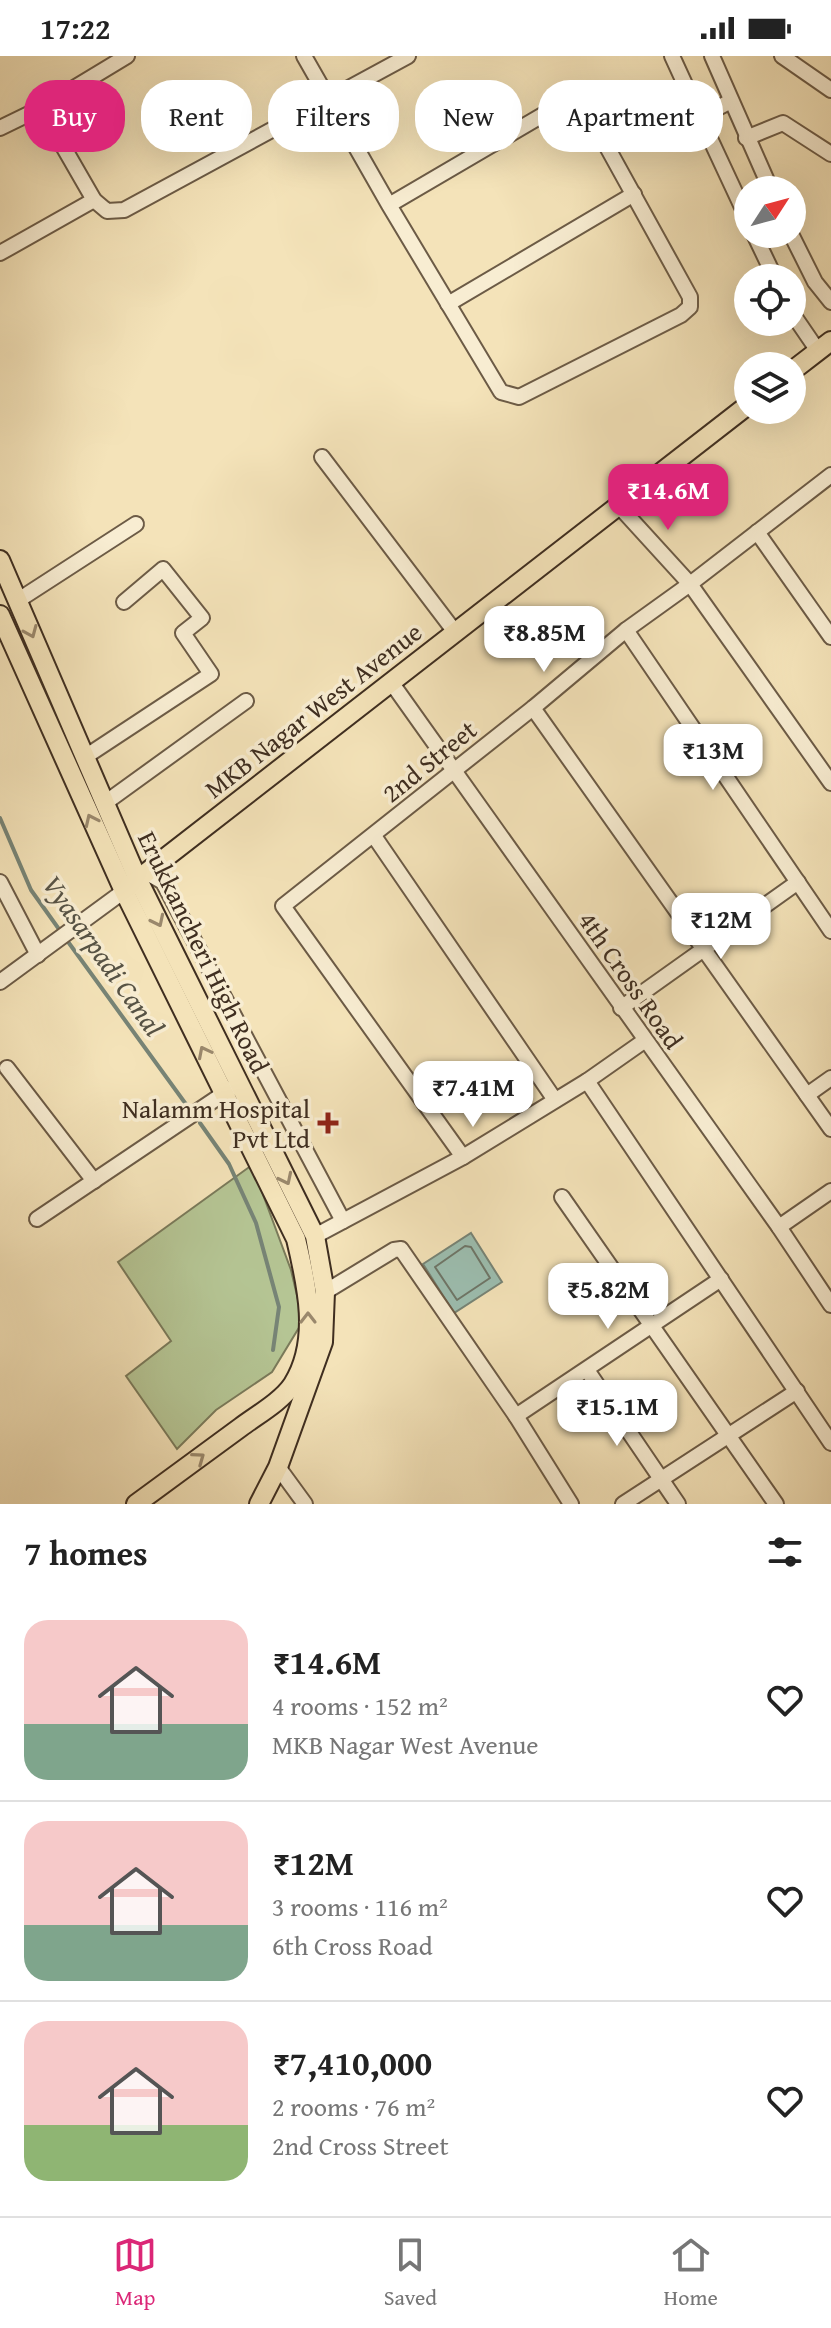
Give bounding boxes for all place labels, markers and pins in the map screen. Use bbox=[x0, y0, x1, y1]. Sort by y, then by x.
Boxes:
pin: ₹14.6M bbox=[603, 464, 733, 532]
pin: ₹8.85M bbox=[479, 606, 609, 674]
pin: ₹13M bbox=[666, 724, 760, 792]
pin: ₹12M bbox=[674, 893, 768, 961]
pin: ₹7.41M bbox=[408, 1061, 538, 1129]
place label: Nalamm Hospital Pvt Ltd bbox=[122, 1089, 310, 1158]
marker: Nalamm Hospital Pvt Ltd bbox=[317, 1112, 339, 1134]
pin: ₹5.82M bbox=[543, 1263, 673, 1331]
pin: ₹15.1M bbox=[552, 1380, 682, 1448]

